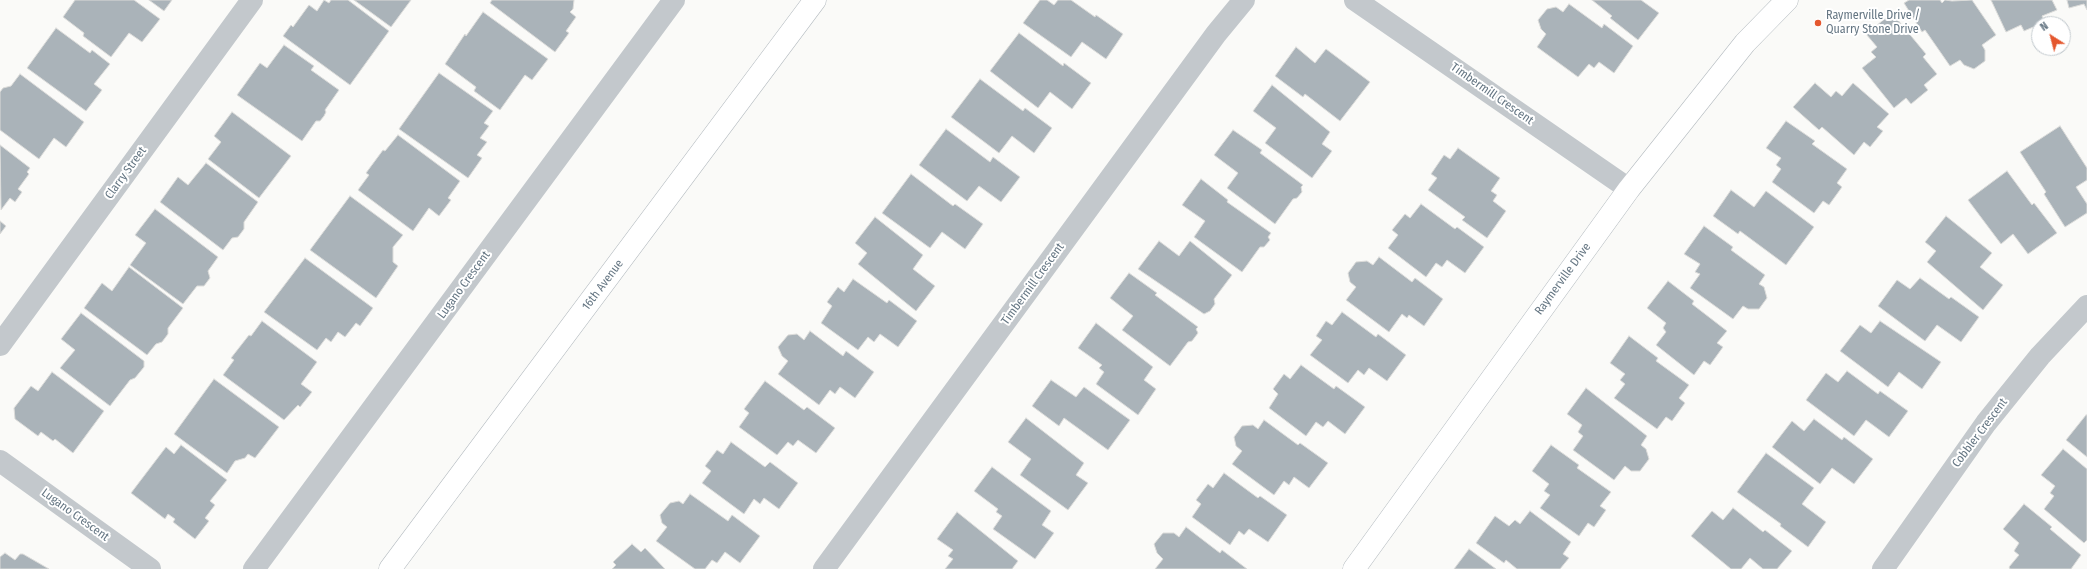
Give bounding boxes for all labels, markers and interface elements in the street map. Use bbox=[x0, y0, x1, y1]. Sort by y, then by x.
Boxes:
place label: Raymerville Drive / Quarry Stone Drive bbox=[1826, 9, 1920, 37]
north arrow bbox=[2031, 16, 2071, 56]
marker: Raymerville Drive / Quarry Stone Drive bbox=[1813, 18, 1823, 28]
text: N bbox=[2038, 19, 2051, 34]
street label: Timbermill Crescent bbox=[1448, 60, 1536, 128]
street label: Clarry Street bbox=[102, 144, 150, 202]
street label: Timbermill Crescent bbox=[998, 240, 1068, 328]
street label: Raymerville Drive bbox=[1532, 240, 1594, 318]
street label: Lugano Crescent bbox=[435, 248, 493, 322]
street label: 16th Avenue bbox=[579, 257, 627, 313]
street label: Cobbler Crescent bbox=[1949, 396, 2011, 470]
street label: Lugano Crescent bbox=[38, 486, 112, 544]

